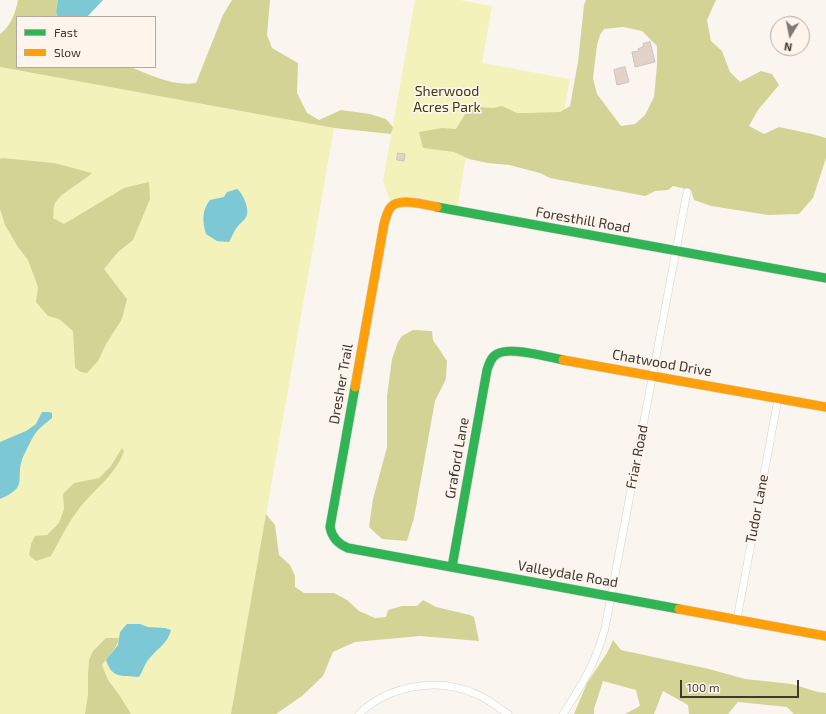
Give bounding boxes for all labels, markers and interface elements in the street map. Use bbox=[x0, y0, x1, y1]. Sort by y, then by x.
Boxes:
legend bbox=[16, 16, 156, 68]
north arrow bbox=[770, 16, 810, 56]
text: Fast bbox=[54, 25, 77, 39]
text: N bbox=[783, 40, 793, 54]
text: Slow bbox=[54, 45, 81, 59]
park label: Sherwood Acres Park bbox=[413, 83, 481, 116]
street label: Foresthill Road bbox=[534, 203, 632, 237]
street label: Dresher Trail bbox=[326, 342, 356, 426]
street label: Chatwood Drive bbox=[611, 346, 713, 380]
street label: Graford Lane bbox=[442, 416, 472, 500]
street label: Friar Road bbox=[623, 423, 651, 491]
street label: Tudor Lane bbox=[742, 473, 772, 545]
street label: Valleydale Road bbox=[516, 557, 620, 591]
scale bar bbox=[682, 672, 801, 698]
text: 100 m bbox=[687, 680, 719, 694]

